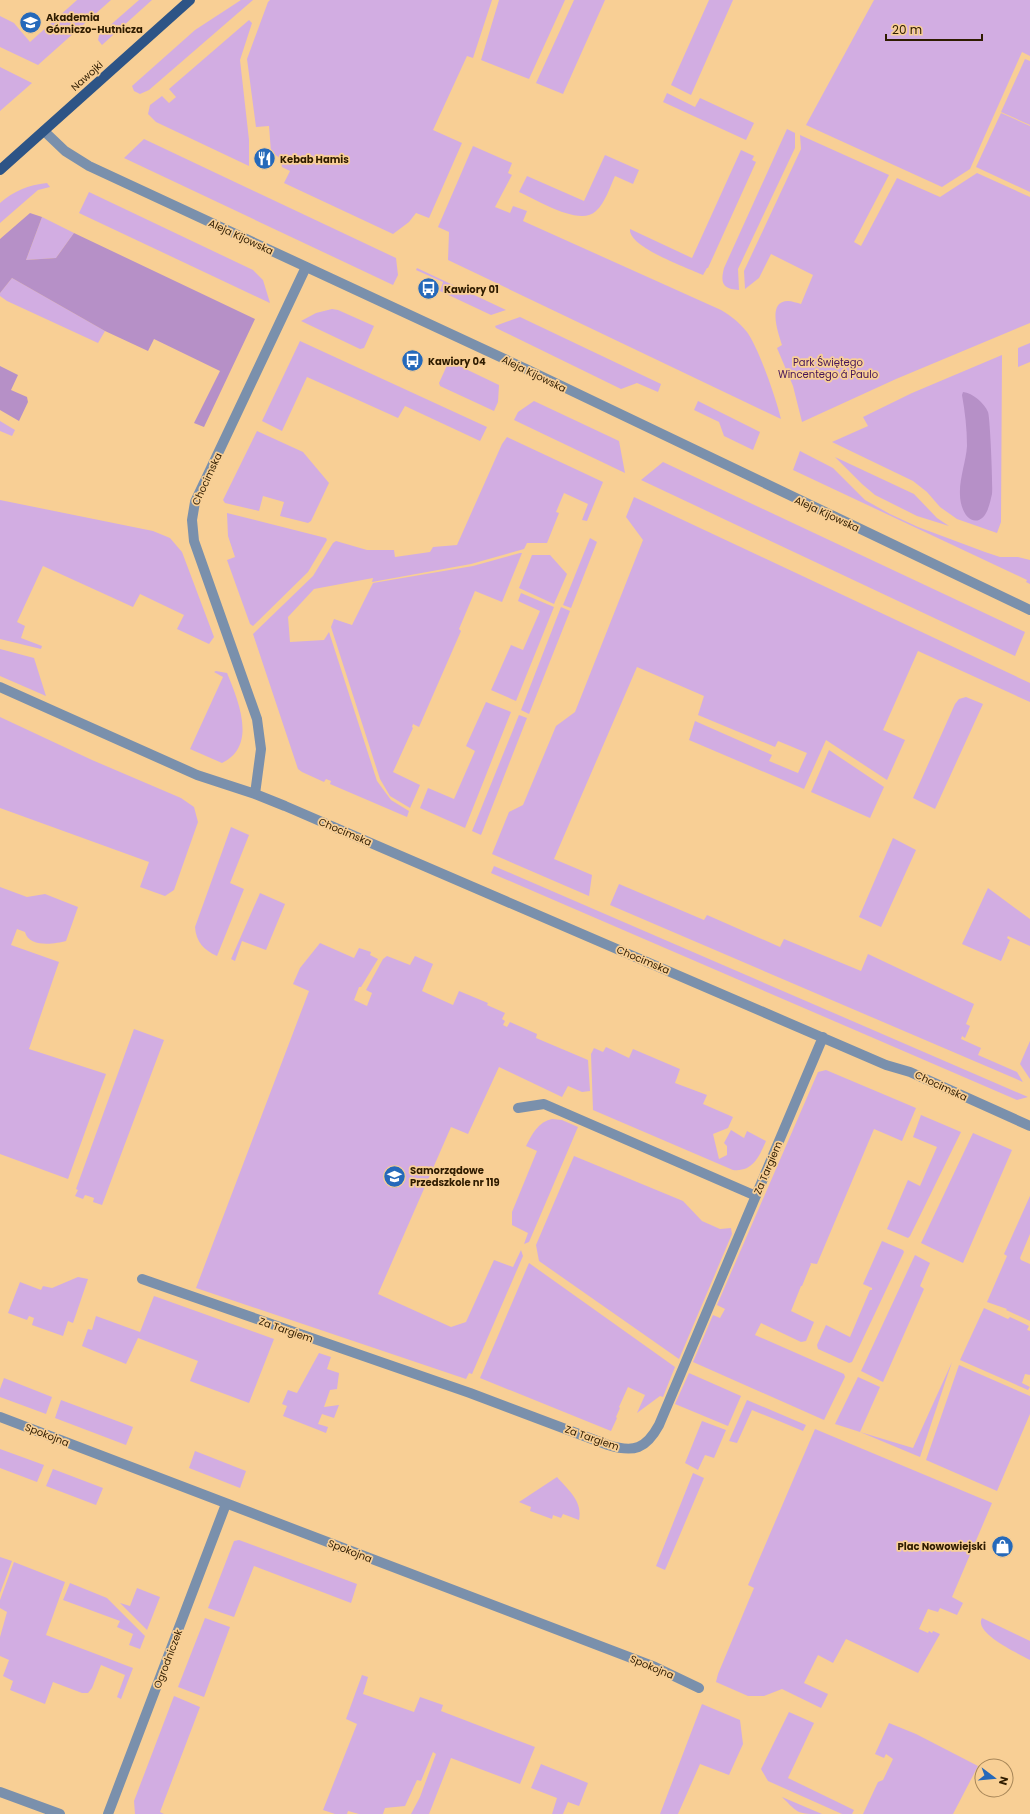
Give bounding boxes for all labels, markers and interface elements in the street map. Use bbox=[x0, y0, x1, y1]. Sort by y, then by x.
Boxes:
school or university icon: Akademia Górniczo-Hutnicza bbox=[18, 10, 44, 36]
place label: Akademia Górniczo-Hutnicza bbox=[46, 10, 143, 37]
scale bar bbox=[886, 16, 982, 42]
text: 20 m bbox=[892, 21, 922, 38]
street label: Nawojki bbox=[68, 58, 106, 94]
restaurant icon: Kebab Hamis bbox=[251, 146, 277, 172]
place label: Kebab Hamis bbox=[280, 152, 349, 167]
street label: Aleja Kijowska bbox=[206, 215, 276, 259]
bus stop icon: Kawiory 01 bbox=[415, 276, 441, 302]
place label: Kawiory 01 bbox=[444, 282, 499, 297]
bus stop icon: Kawiory 04 bbox=[400, 348, 426, 374]
street label: Aleja Kijowska bbox=[499, 352, 569, 396]
place label: Kawiory 04 bbox=[428, 354, 486, 369]
park label: Park Świętego Wincentego á Paulo bbox=[778, 355, 878, 382]
street label: Chocimska bbox=[188, 450, 226, 508]
street label: Aleja Kijowska bbox=[792, 492, 862, 536]
street label: Chocimska bbox=[316, 814, 374, 850]
street label: Chocimska bbox=[614, 942, 672, 978]
street label: Chocimska bbox=[912, 1067, 970, 1105]
street label: Za Targiem bbox=[750, 1139, 786, 1197]
school or university icon: Samorządowe Przedszkole nr 119 bbox=[382, 1163, 408, 1189]
place label: Samorządowe Przedszkole nr 119 bbox=[410, 1163, 500, 1190]
street label: Za Targiem bbox=[257, 1314, 315, 1346]
street label: Spokojna bbox=[23, 1420, 71, 1450]
street label: Za Targiem bbox=[563, 1422, 621, 1454]
shop icon: Plac Nowowiejski bbox=[989, 1533, 1015, 1559]
street label: Spokojna bbox=[326, 1536, 374, 1566]
place label: Plac Nowowiejski bbox=[898, 1539, 986, 1554]
street label: Ogrodniczek bbox=[150, 1626, 186, 1691]
street label: Spokojna bbox=[628, 1651, 676, 1683]
north arrow bbox=[974, 1758, 1014, 1798]
text: N bbox=[995, 1775, 1012, 1787]

